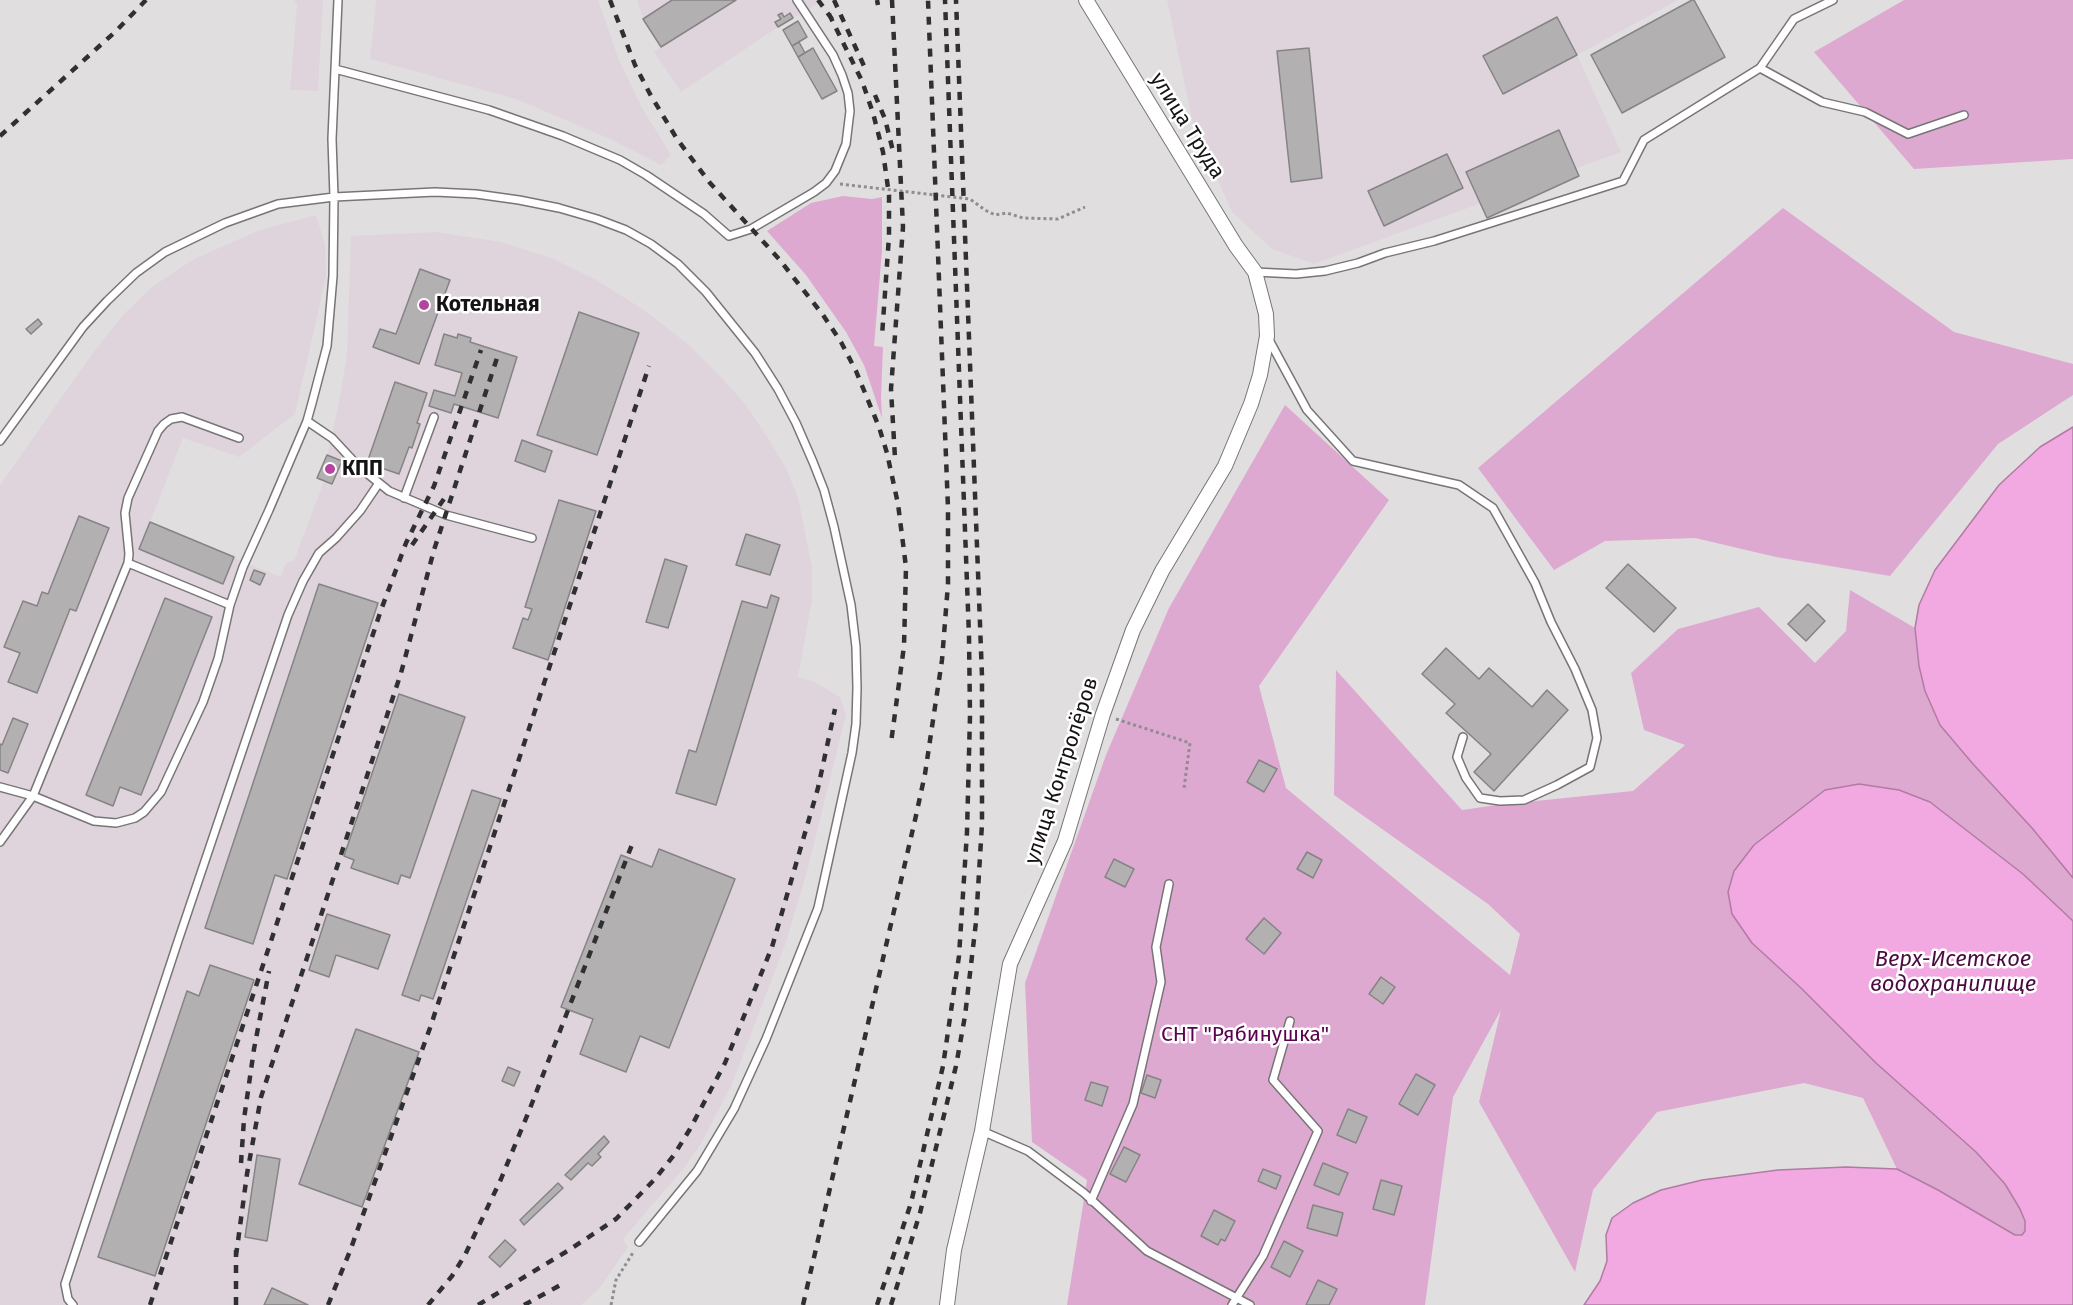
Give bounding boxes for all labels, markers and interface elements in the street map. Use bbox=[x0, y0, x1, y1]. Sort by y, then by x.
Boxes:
street label: улица Труда bbox=[1144, 68, 1230, 184]
place label: Котельная bbox=[436, 292, 540, 318]
marker: Котельная bbox=[417, 298, 431, 312]
place label: КПП bbox=[342, 456, 383, 482]
marker: КПП bbox=[323, 462, 337, 476]
street label: улица Контролёров bbox=[1020, 674, 1104, 868]
water label: Верх-Исетское водохранилище bbox=[1870, 947, 2036, 998]
park label: СНТ "Рябинушка" bbox=[1161, 1022, 1329, 1048]

